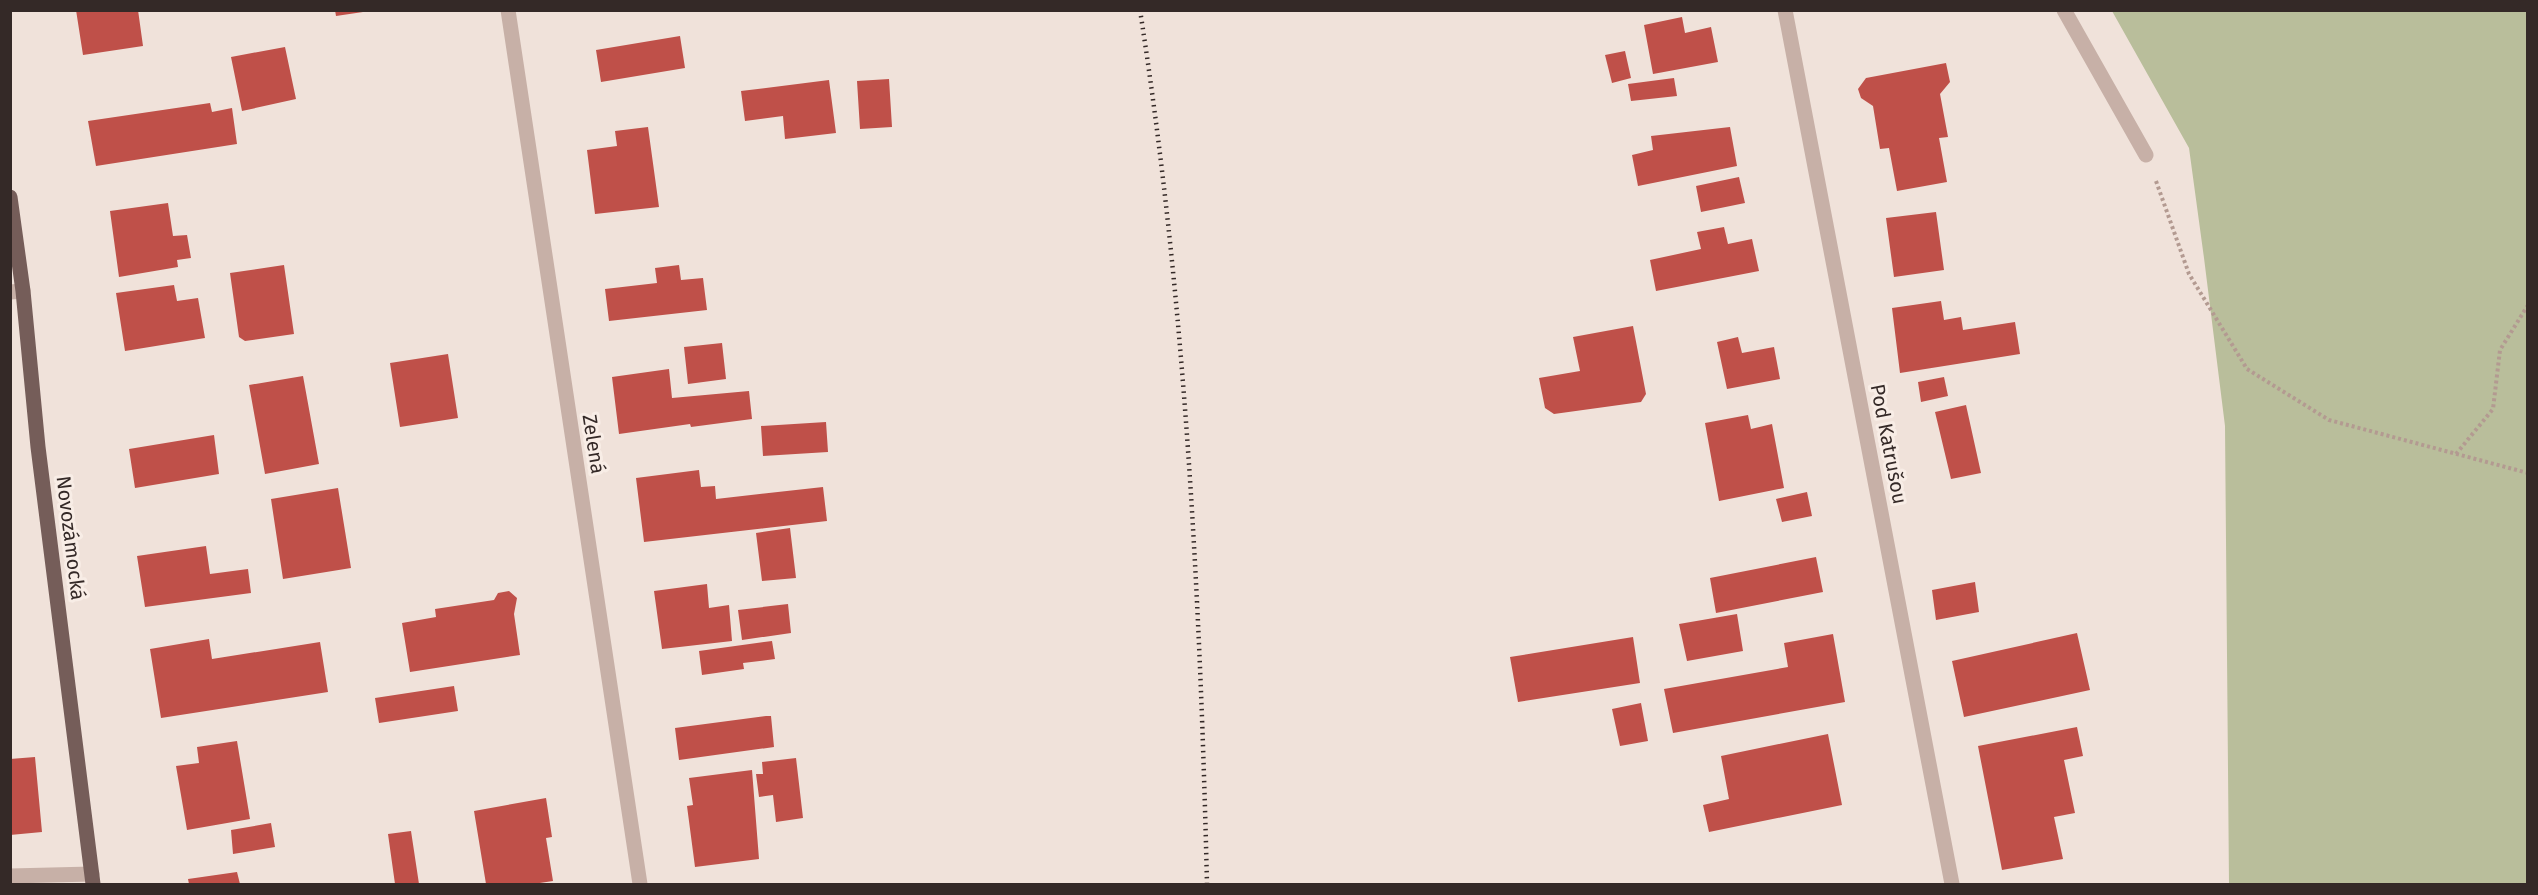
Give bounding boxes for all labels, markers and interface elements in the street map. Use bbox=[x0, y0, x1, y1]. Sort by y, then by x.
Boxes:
street label: Pod Katrušou bbox=[1866, 382, 1912, 506]
street label: Zelená bbox=[577, 412, 611, 476]
street label: Novozámocká bbox=[51, 474, 91, 602]

